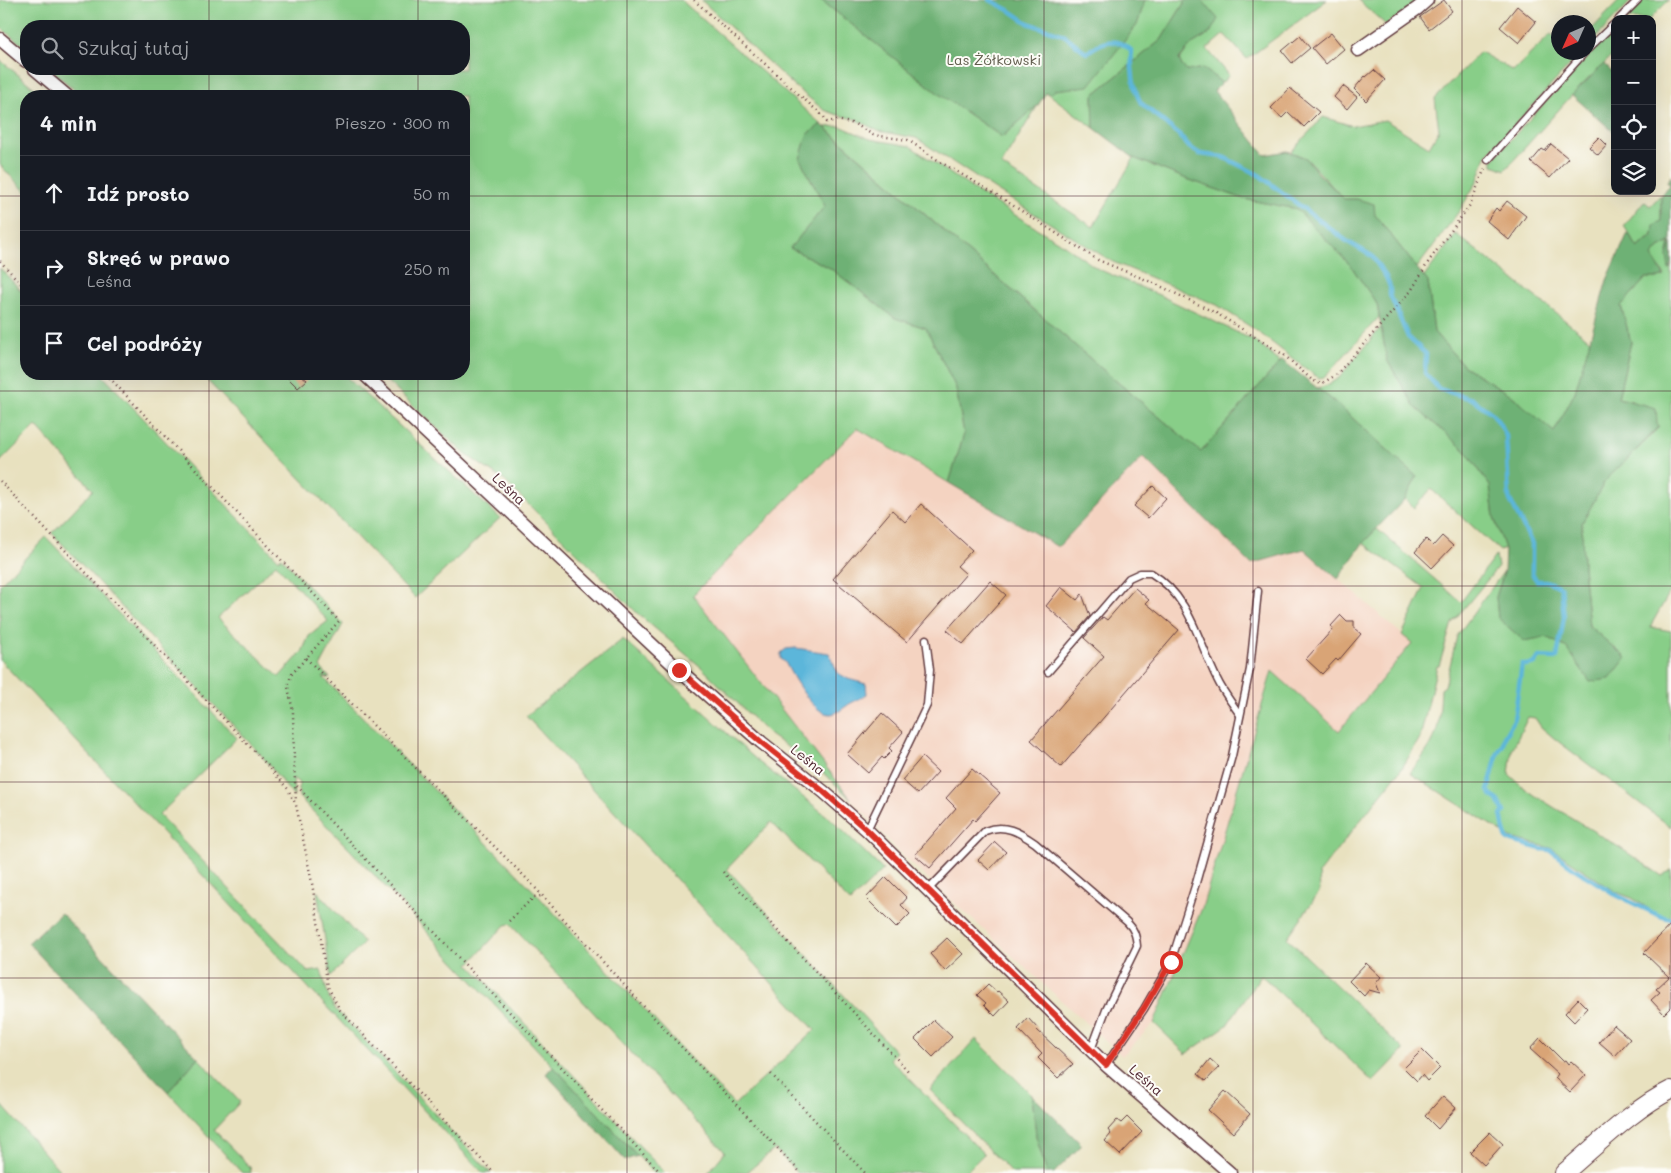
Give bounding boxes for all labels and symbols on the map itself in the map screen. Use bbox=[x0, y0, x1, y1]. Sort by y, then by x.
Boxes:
north arrow bbox=[1551, 15, 1596, 60]
park label: Las Żółkowski bbox=[947, 50, 1041, 69]
street label: Leśna bbox=[488, 468, 530, 509]
route end bbox=[668, 659, 691, 682]
street label: Leśna bbox=[787, 740, 830, 779]
route start bbox=[1160, 951, 1183, 974]
street label: Leśna bbox=[1125, 1060, 1167, 1100]

